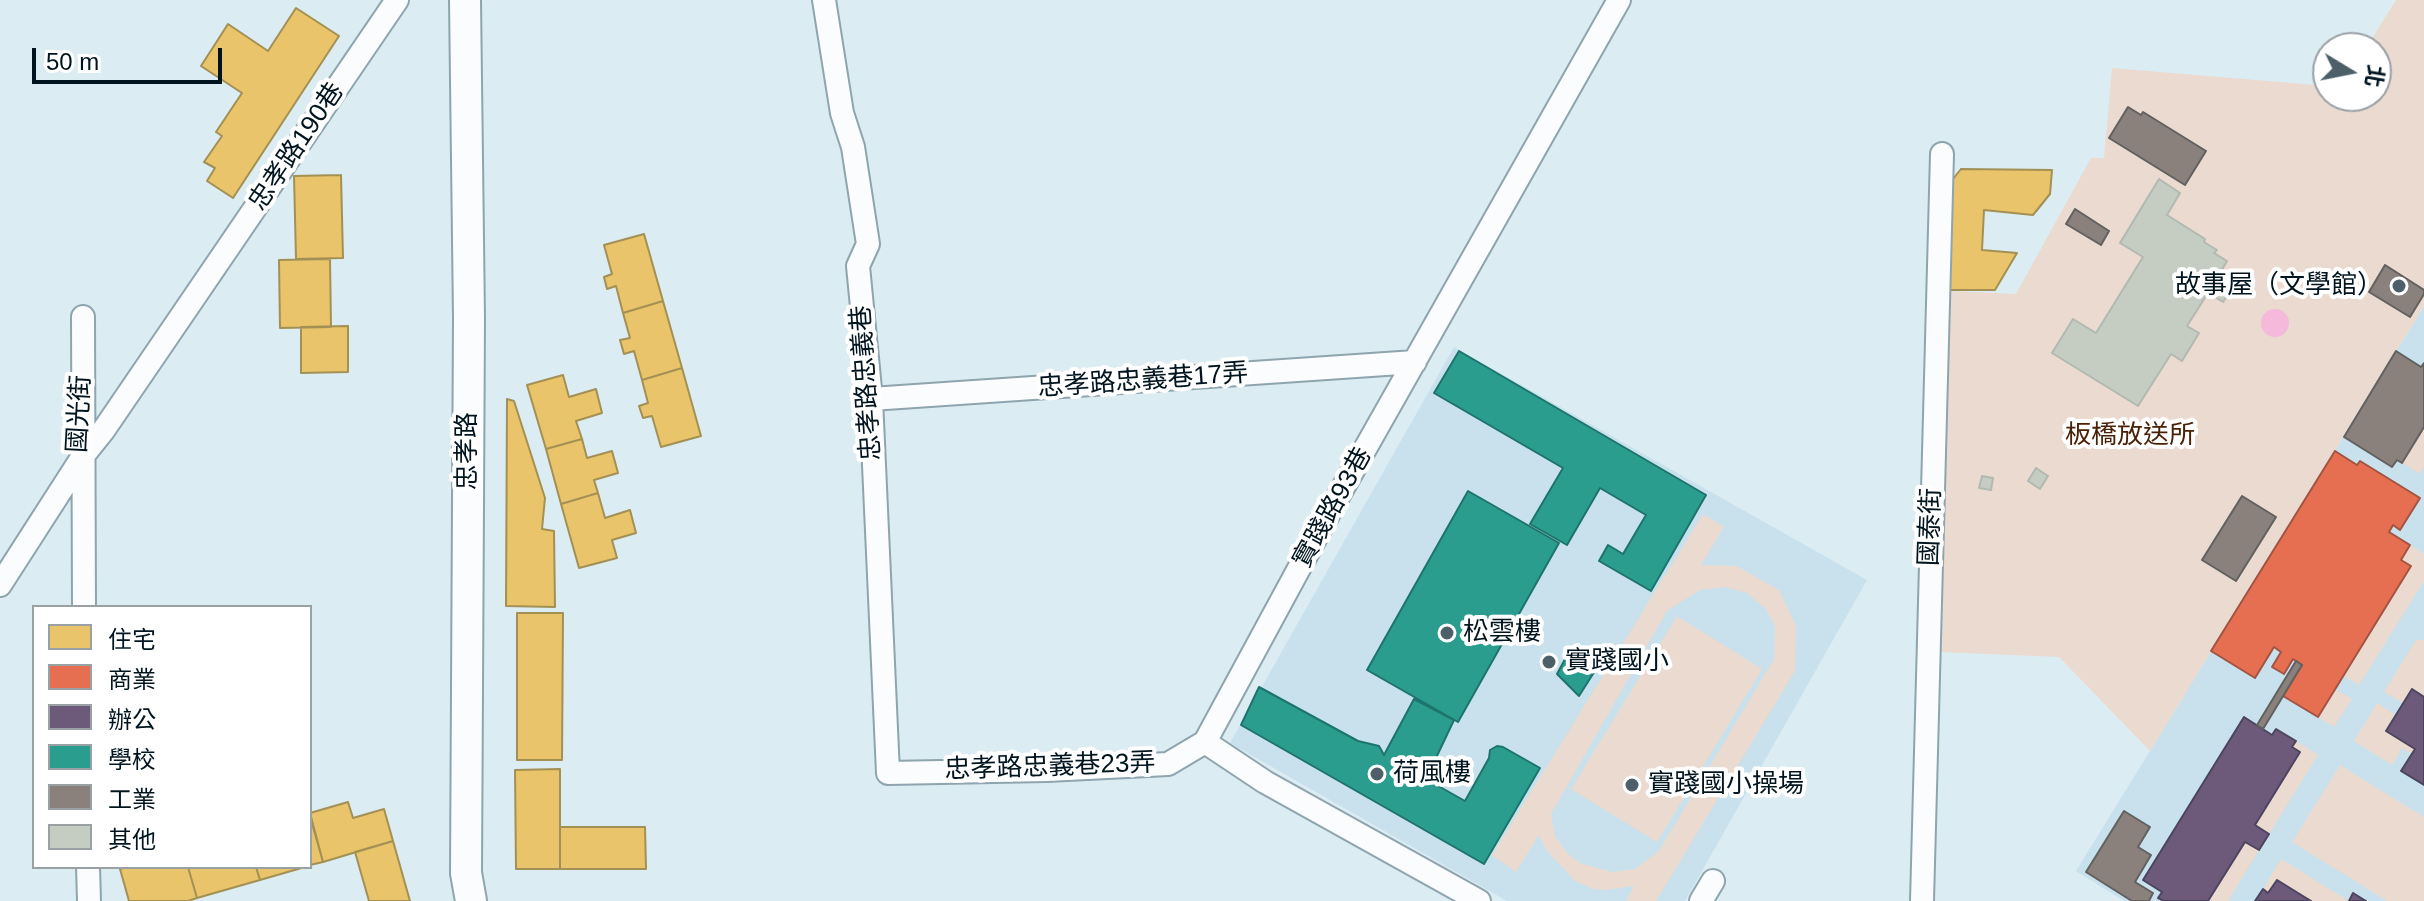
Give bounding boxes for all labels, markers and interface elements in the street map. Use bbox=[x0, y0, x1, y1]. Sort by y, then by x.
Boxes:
scale bar bbox=[36, 32, 226, 82]
north arrow bbox=[2312, 32, 2392, 112]
text: 50 m bbox=[46, 48, 99, 75]
text: 北 bbox=[2360, 63, 2388, 89]
street label: 忠孝路190巷 bbox=[243, 77, 351, 217]
place label: 故事屋（文學館） bbox=[2175, 270, 2383, 302]
marker: 故事屋（文學館） bbox=[2390, 277, 2408, 295]
street label: 忠孝路忠義巷 bbox=[846, 304, 888, 462]
street label: 忠孝路忠義巷17弄 bbox=[1037, 358, 1249, 404]
street label: 國光街 bbox=[62, 374, 98, 454]
street label: 忠孝路 bbox=[452, 412, 484, 490]
park label: 板橋放送所 bbox=[2065, 420, 2195, 452]
street label: 實踐路93巷 bbox=[1287, 442, 1379, 574]
street label: 國泰街 bbox=[1914, 487, 1948, 567]
legend bbox=[32, 605, 312, 869]
place label: 松雲樓 bbox=[1463, 617, 1541, 649]
marker: 松雲樓 bbox=[1438, 624, 1456, 642]
text: 住宅 bbox=[108, 626, 156, 653]
place label: 實踐國小 bbox=[1565, 646, 1669, 678]
marker: 實踐國小 bbox=[1540, 653, 1558, 671]
text: 商業 bbox=[108, 666, 156, 693]
text: 辦公 bbox=[108, 706, 156, 733]
text: 學校 bbox=[108, 746, 156, 773]
street label: 忠孝路忠義巷23弄 bbox=[944, 748, 1156, 786]
place label: 荷風樓 bbox=[1393, 758, 1471, 790]
marker: 荷風樓 bbox=[1368, 765, 1386, 783]
place label: 實踐國小操場 bbox=[1648, 769, 1804, 801]
marker: 實踐國小操場 bbox=[1623, 776, 1641, 794]
text: 工業 bbox=[108, 786, 156, 813]
text: 其他 bbox=[108, 826, 156, 853]

